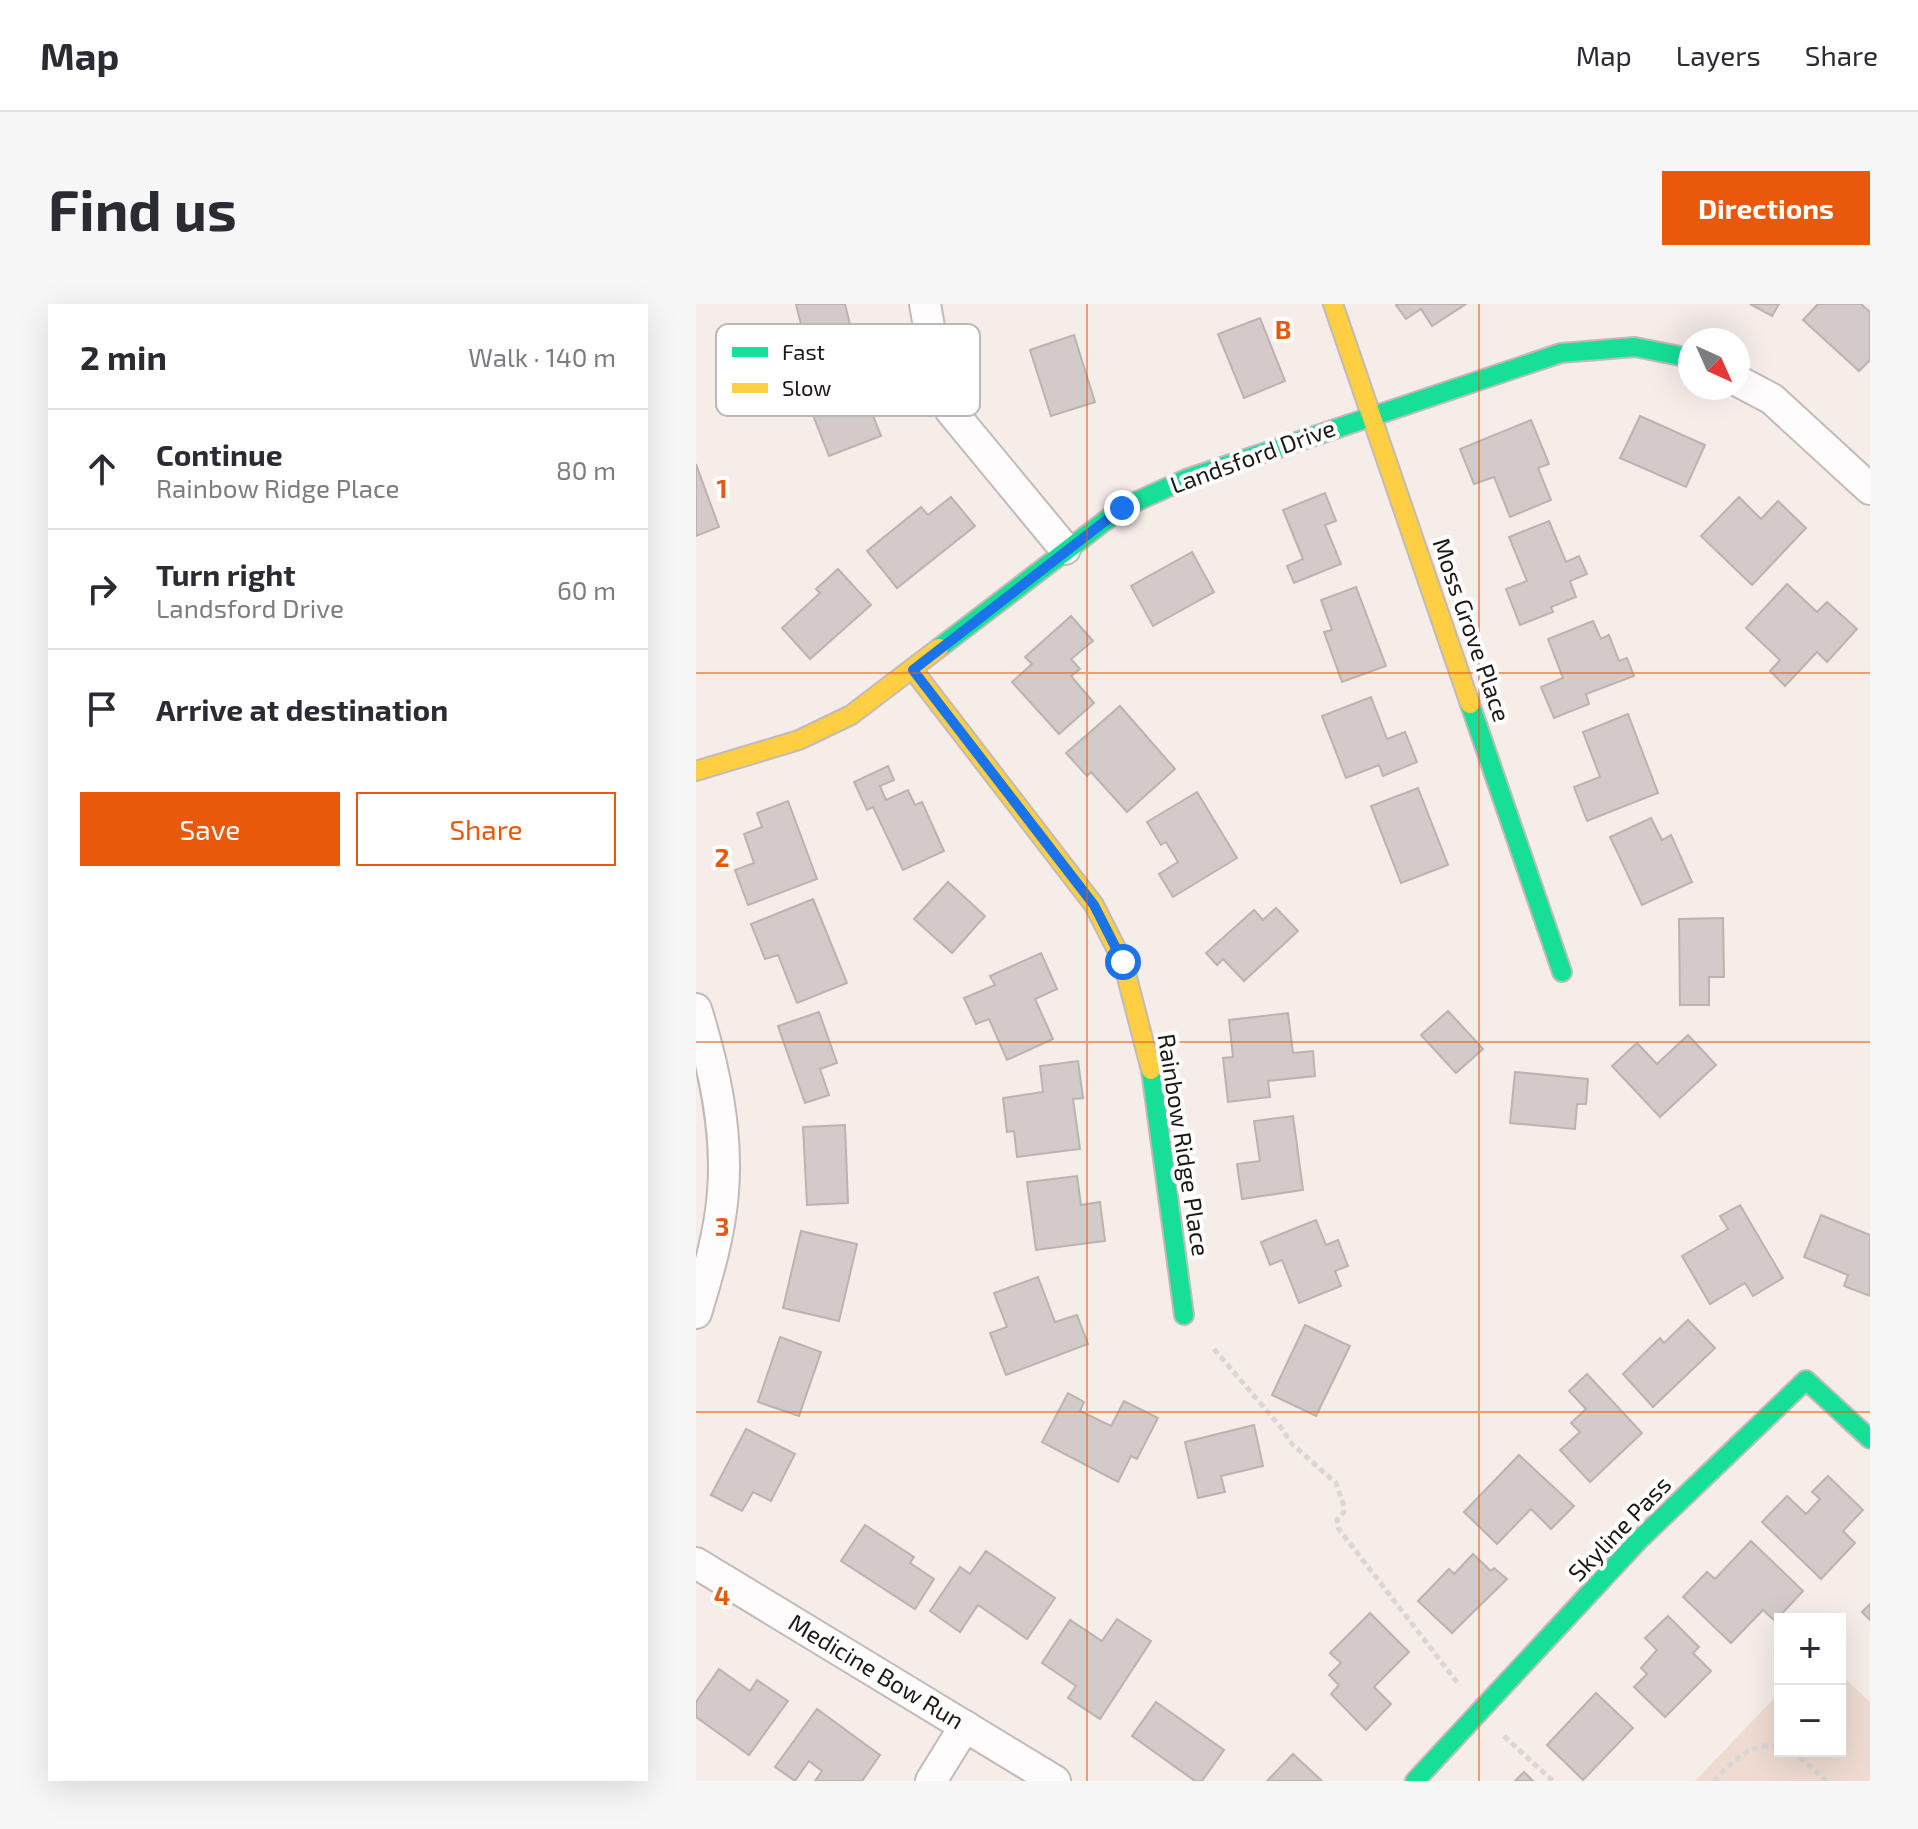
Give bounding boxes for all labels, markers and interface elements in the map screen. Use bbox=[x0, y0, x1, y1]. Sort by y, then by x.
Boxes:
text: Map bbox=[40, 32, 119, 78]
text: Map bbox=[1576, 38, 1632, 72]
text: Layers bbox=[1676, 38, 1761, 72]
text: Share bbox=[1805, 38, 1878, 72]
button: Directions bbox=[1662, 171, 1870, 245]
text: Find us bbox=[48, 175, 237, 242]
text: B bbox=[1275, 313, 1291, 344]
legend bbox=[716, 324, 980, 416]
north arrow bbox=[1678, 328, 1750, 400]
text: 2 min bbox=[80, 336, 167, 377]
text: Fast bbox=[782, 338, 825, 364]
text: Walk · 140 m bbox=[468, 341, 616, 372]
text: Slow bbox=[782, 374, 831, 400]
street label: Landsford Drive bbox=[1166, 412, 1339, 499]
text: Continue bbox=[156, 436, 283, 472]
icon: ahead bbox=[80, 447, 124, 491]
text: 80 m bbox=[556, 454, 616, 485]
text: Rainbow Ridge Place bbox=[156, 472, 400, 503]
text: 1 bbox=[716, 472, 728, 503]
route end bbox=[1104, 490, 1140, 526]
street label: Moss Grove Place bbox=[1427, 534, 1517, 725]
text: Turn right bbox=[156, 556, 296, 592]
icon: right bbox=[80, 567, 124, 611]
text: 60 m bbox=[557, 574, 616, 605]
text: Landsford Drive bbox=[156, 592, 344, 623]
icon: arrive bbox=[80, 687, 124, 731]
text: Arrive at destination bbox=[156, 691, 448, 727]
button: Save bbox=[80, 792, 340, 866]
button: Share bbox=[356, 792, 616, 866]
text: 2 bbox=[714, 841, 730, 872]
route start bbox=[1105, 944, 1141, 980]
street label: Rainbow Ridge Place bbox=[1153, 1031, 1216, 1258]
text: 3 bbox=[715, 1210, 729, 1241]
street label: Skyline Pass bbox=[1562, 1469, 1676, 1587]
text: 4 bbox=[714, 1579, 730, 1610]
street label: Medicine Bow Run bbox=[784, 1607, 970, 1734]
map controls bbox=[1774, 1613, 1846, 1757]
button: + bbox=[1774, 1613, 1846, 1685]
button: − bbox=[1774, 1685, 1846, 1757]

